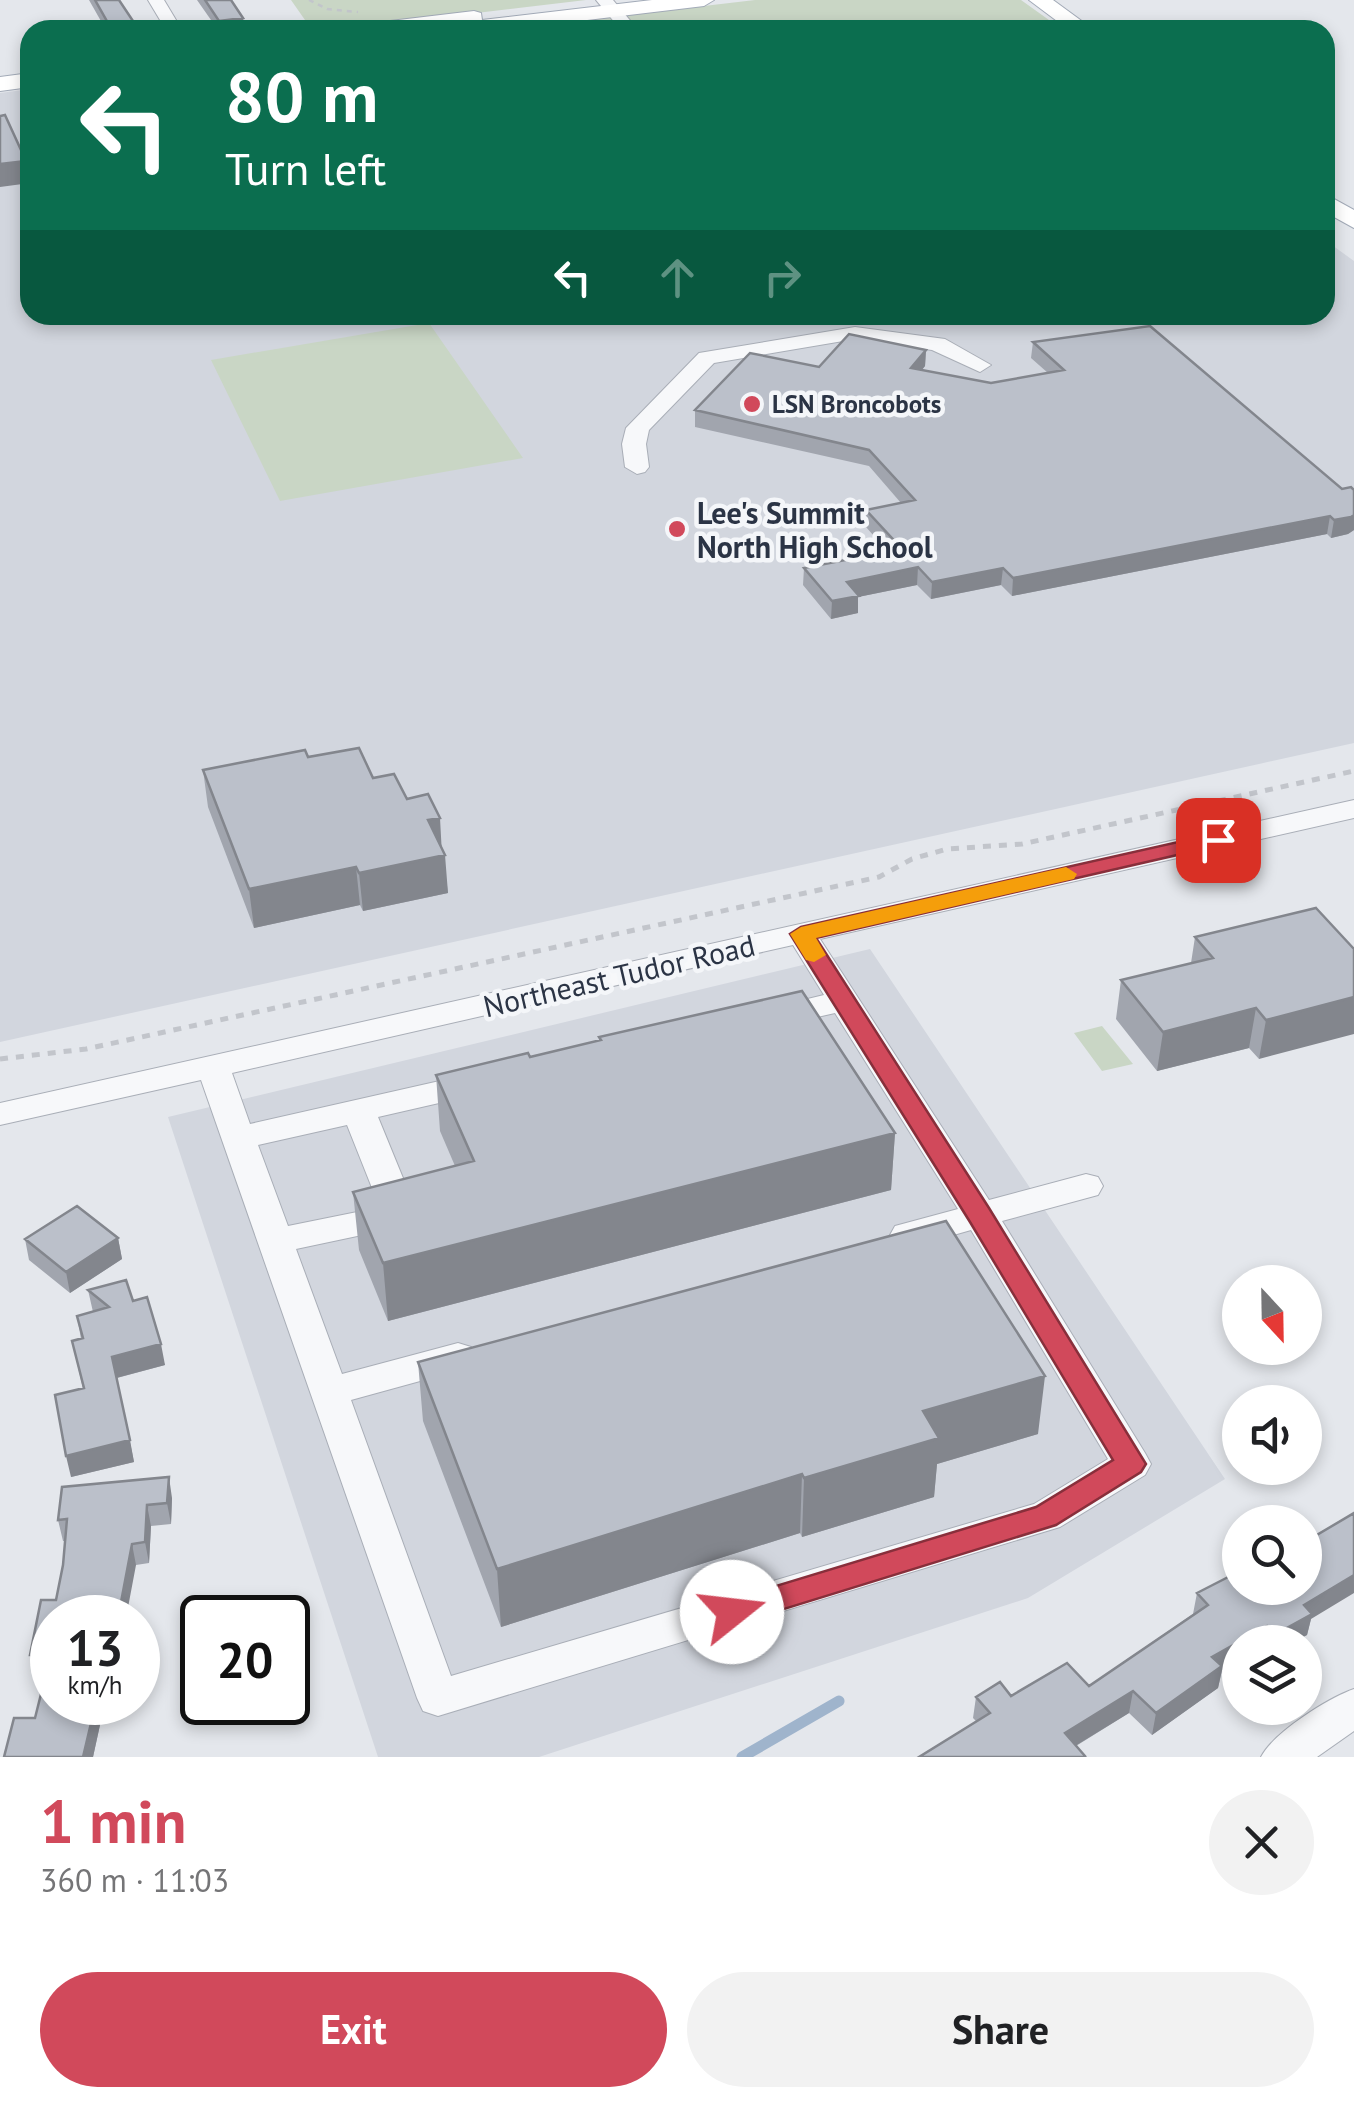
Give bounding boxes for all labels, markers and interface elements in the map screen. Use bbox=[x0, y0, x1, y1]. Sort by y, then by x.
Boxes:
text: 80 m bbox=[225, 51, 378, 141]
icon: left bbox=[60, 60, 190, 190]
text: Turn left bbox=[225, 139, 386, 197]
icon: left bbox=[545, 250, 600, 305]
icon: ahead bbox=[650, 250, 705, 305]
icon: right bbox=[755, 250, 810, 305]
place label: LSN Broncobots bbox=[772, 388, 941, 420]
marker: LSN Broncobots bbox=[741, 393, 763, 415]
place label: Lee's Summit North High School bbox=[697, 493, 933, 566]
marker: Lee's Summit North High School bbox=[666, 518, 688, 540]
pin bbox=[1176, 798, 1261, 883]
icon: arrive bbox=[1191, 813, 1246, 868]
street label: Northeast Tudor Road bbox=[479, 925, 759, 1025]
north arrow bbox=[1222, 1265, 1322, 1365]
map controls bbox=[1222, 1265, 1322, 1725]
button: sound bbox=[1222, 1385, 1322, 1485]
button: search bbox=[1222, 1505, 1322, 1605]
position arrow bbox=[680, 1560, 784, 1664]
speed limit sign: 20 bbox=[180, 1595, 310, 1725]
text: 13 bbox=[67, 1615, 123, 1680]
button: layers bbox=[1222, 1625, 1322, 1725]
text: km/h bbox=[68, 1669, 122, 1701]
text: 1 min bbox=[40, 1782, 186, 1860]
button: close bbox=[1209, 1790, 1314, 1895]
text: 360 m · 11:03 bbox=[40, 1859, 229, 1901]
button: Exit bbox=[40, 1972, 667, 2087]
button: Share bbox=[687, 1972, 1314, 2087]

